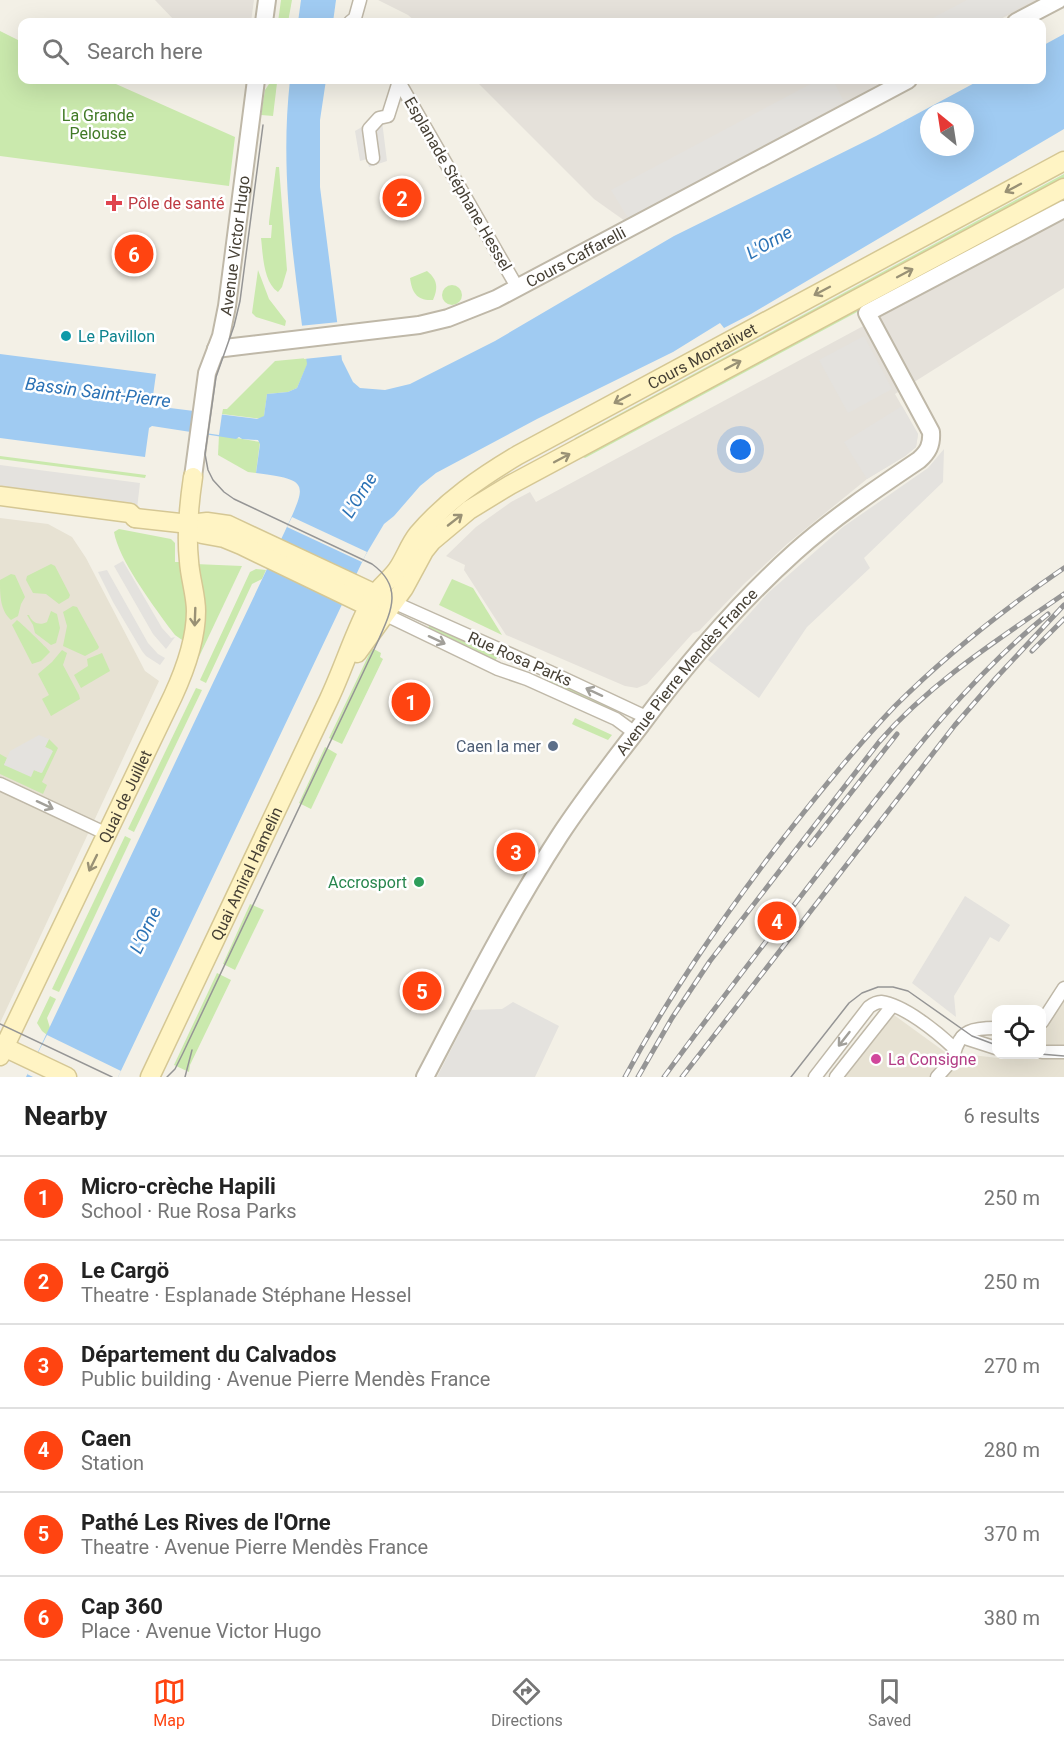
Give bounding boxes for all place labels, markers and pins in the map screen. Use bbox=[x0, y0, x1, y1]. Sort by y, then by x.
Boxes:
pin: 2 bbox=[382, 176, 422, 220]
marker: Pôle de santé bbox=[105, 194, 123, 212]
place label: Pôle de santé bbox=[128, 194, 224, 213]
pin: 6 bbox=[114, 232, 154, 276]
place label: Le Pavillon bbox=[78, 327, 155, 346]
marker: Le Pavillon bbox=[59, 329, 73, 343]
pin: 1 bbox=[392, 680, 430, 724]
place label: Caen la mer bbox=[456, 737, 542, 756]
marker: Caen la mer bbox=[546, 739, 560, 753]
pin: 3 bbox=[496, 830, 536, 874]
place label: Accrosport bbox=[328, 873, 407, 892]
marker: Accrosport bbox=[412, 875, 426, 889]
pin: 4 bbox=[758, 898, 796, 944]
pin: 5 bbox=[402, 968, 442, 1014]
place label: La Consigne bbox=[888, 1050, 976, 1069]
marker: La Consigne bbox=[869, 1052, 883, 1066]

